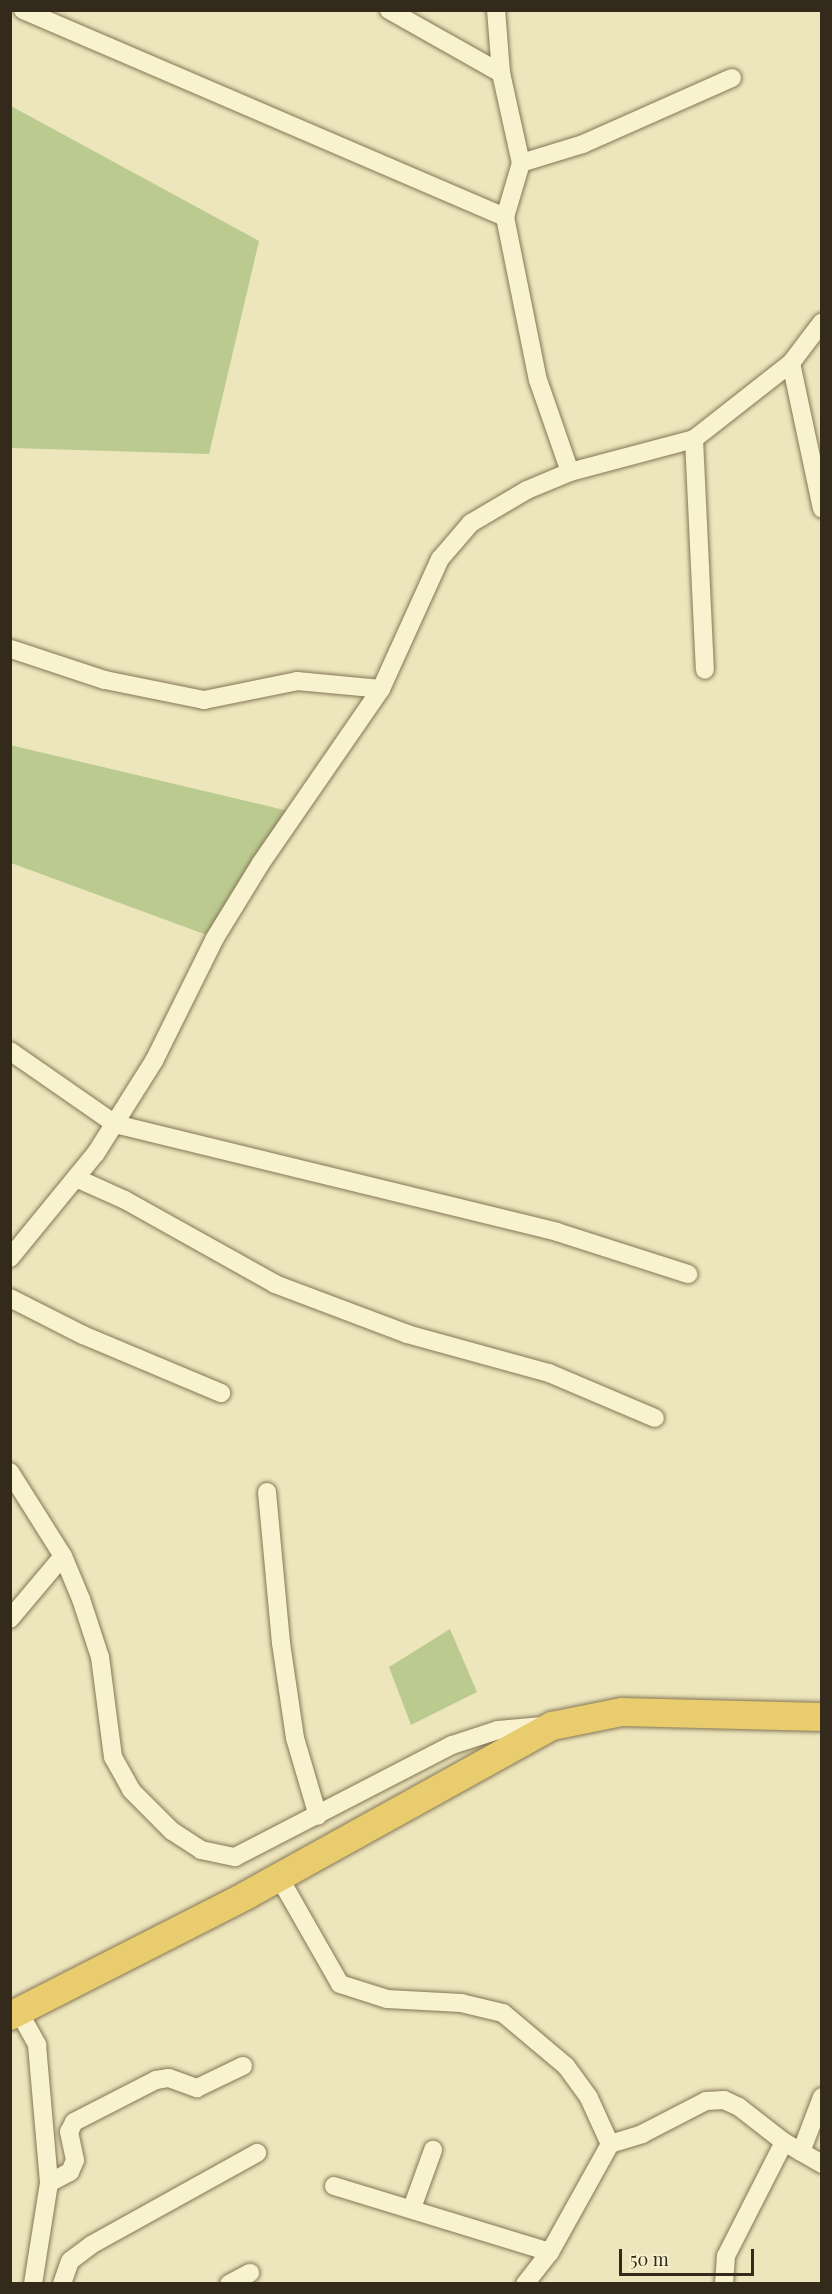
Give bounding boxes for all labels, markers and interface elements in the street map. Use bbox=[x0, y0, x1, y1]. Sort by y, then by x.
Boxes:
scale bar bbox=[622, 2237, 757, 2275]
text: 50 m bbox=[630, 2247, 669, 2271]

